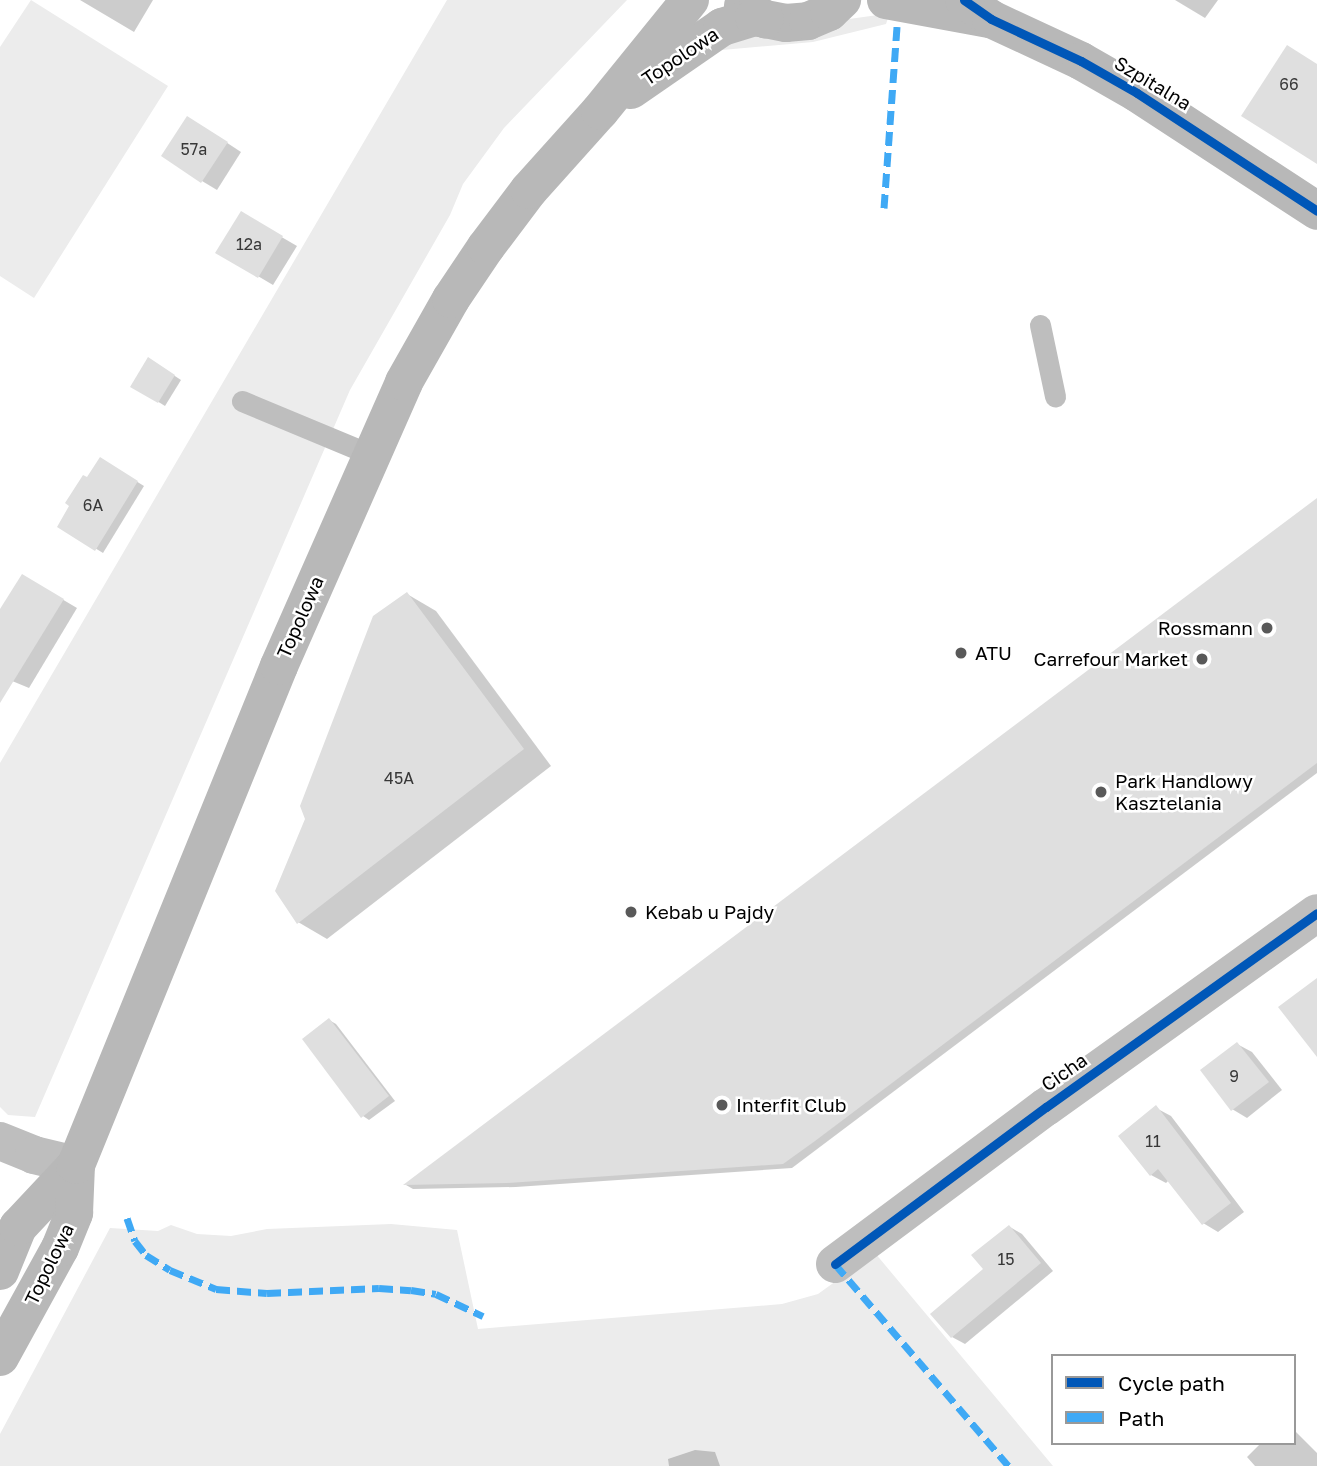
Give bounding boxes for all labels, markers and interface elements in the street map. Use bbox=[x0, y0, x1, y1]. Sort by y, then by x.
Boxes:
street label: Topolowa bbox=[637, 22, 723, 90]
street label: Szpitalna bbox=[1111, 51, 1195, 115]
house number: 66 bbox=[1279, 74, 1299, 94]
house number: 57a bbox=[181, 139, 207, 159]
house number: 12a bbox=[236, 234, 262, 254]
house number: 6A bbox=[83, 495, 103, 515]
street label: Topolowa bbox=[272, 572, 328, 662]
place label: Rossmann bbox=[1158, 617, 1253, 639]
marker: Rossmann bbox=[1259, 620, 1275, 636]
place label: ATU bbox=[975, 642, 1012, 664]
marker: ATU bbox=[953, 645, 969, 661]
place label: Carrefour Market bbox=[1034, 648, 1188, 670]
marker: Carrefour Market bbox=[1194, 651, 1210, 667]
house number: 45A bbox=[384, 768, 414, 788]
place label: Park Handlowy Kasztelania bbox=[1115, 770, 1253, 814]
marker: Park Handlowy Kasztelania bbox=[1093, 784, 1109, 800]
place label: Kebab u Pajdy bbox=[645, 901, 774, 923]
marker: Kebab u Pajdy bbox=[623, 904, 639, 920]
street label: Cicha bbox=[1037, 1048, 1091, 1096]
house number: 9 bbox=[1229, 1066, 1239, 1086]
place label: Interfit Club bbox=[736, 1094, 846, 1116]
marker: Interfit Club bbox=[714, 1097, 730, 1113]
house number: 11 bbox=[1145, 1131, 1161, 1151]
street label: Topolowa bbox=[20, 1220, 78, 1308]
house number: 15 bbox=[997, 1249, 1015, 1269]
legend bbox=[1051, 1354, 1296, 1445]
text: Cycle path bbox=[1118, 1370, 1225, 1396]
text: Path bbox=[1118, 1405, 1165, 1431]

